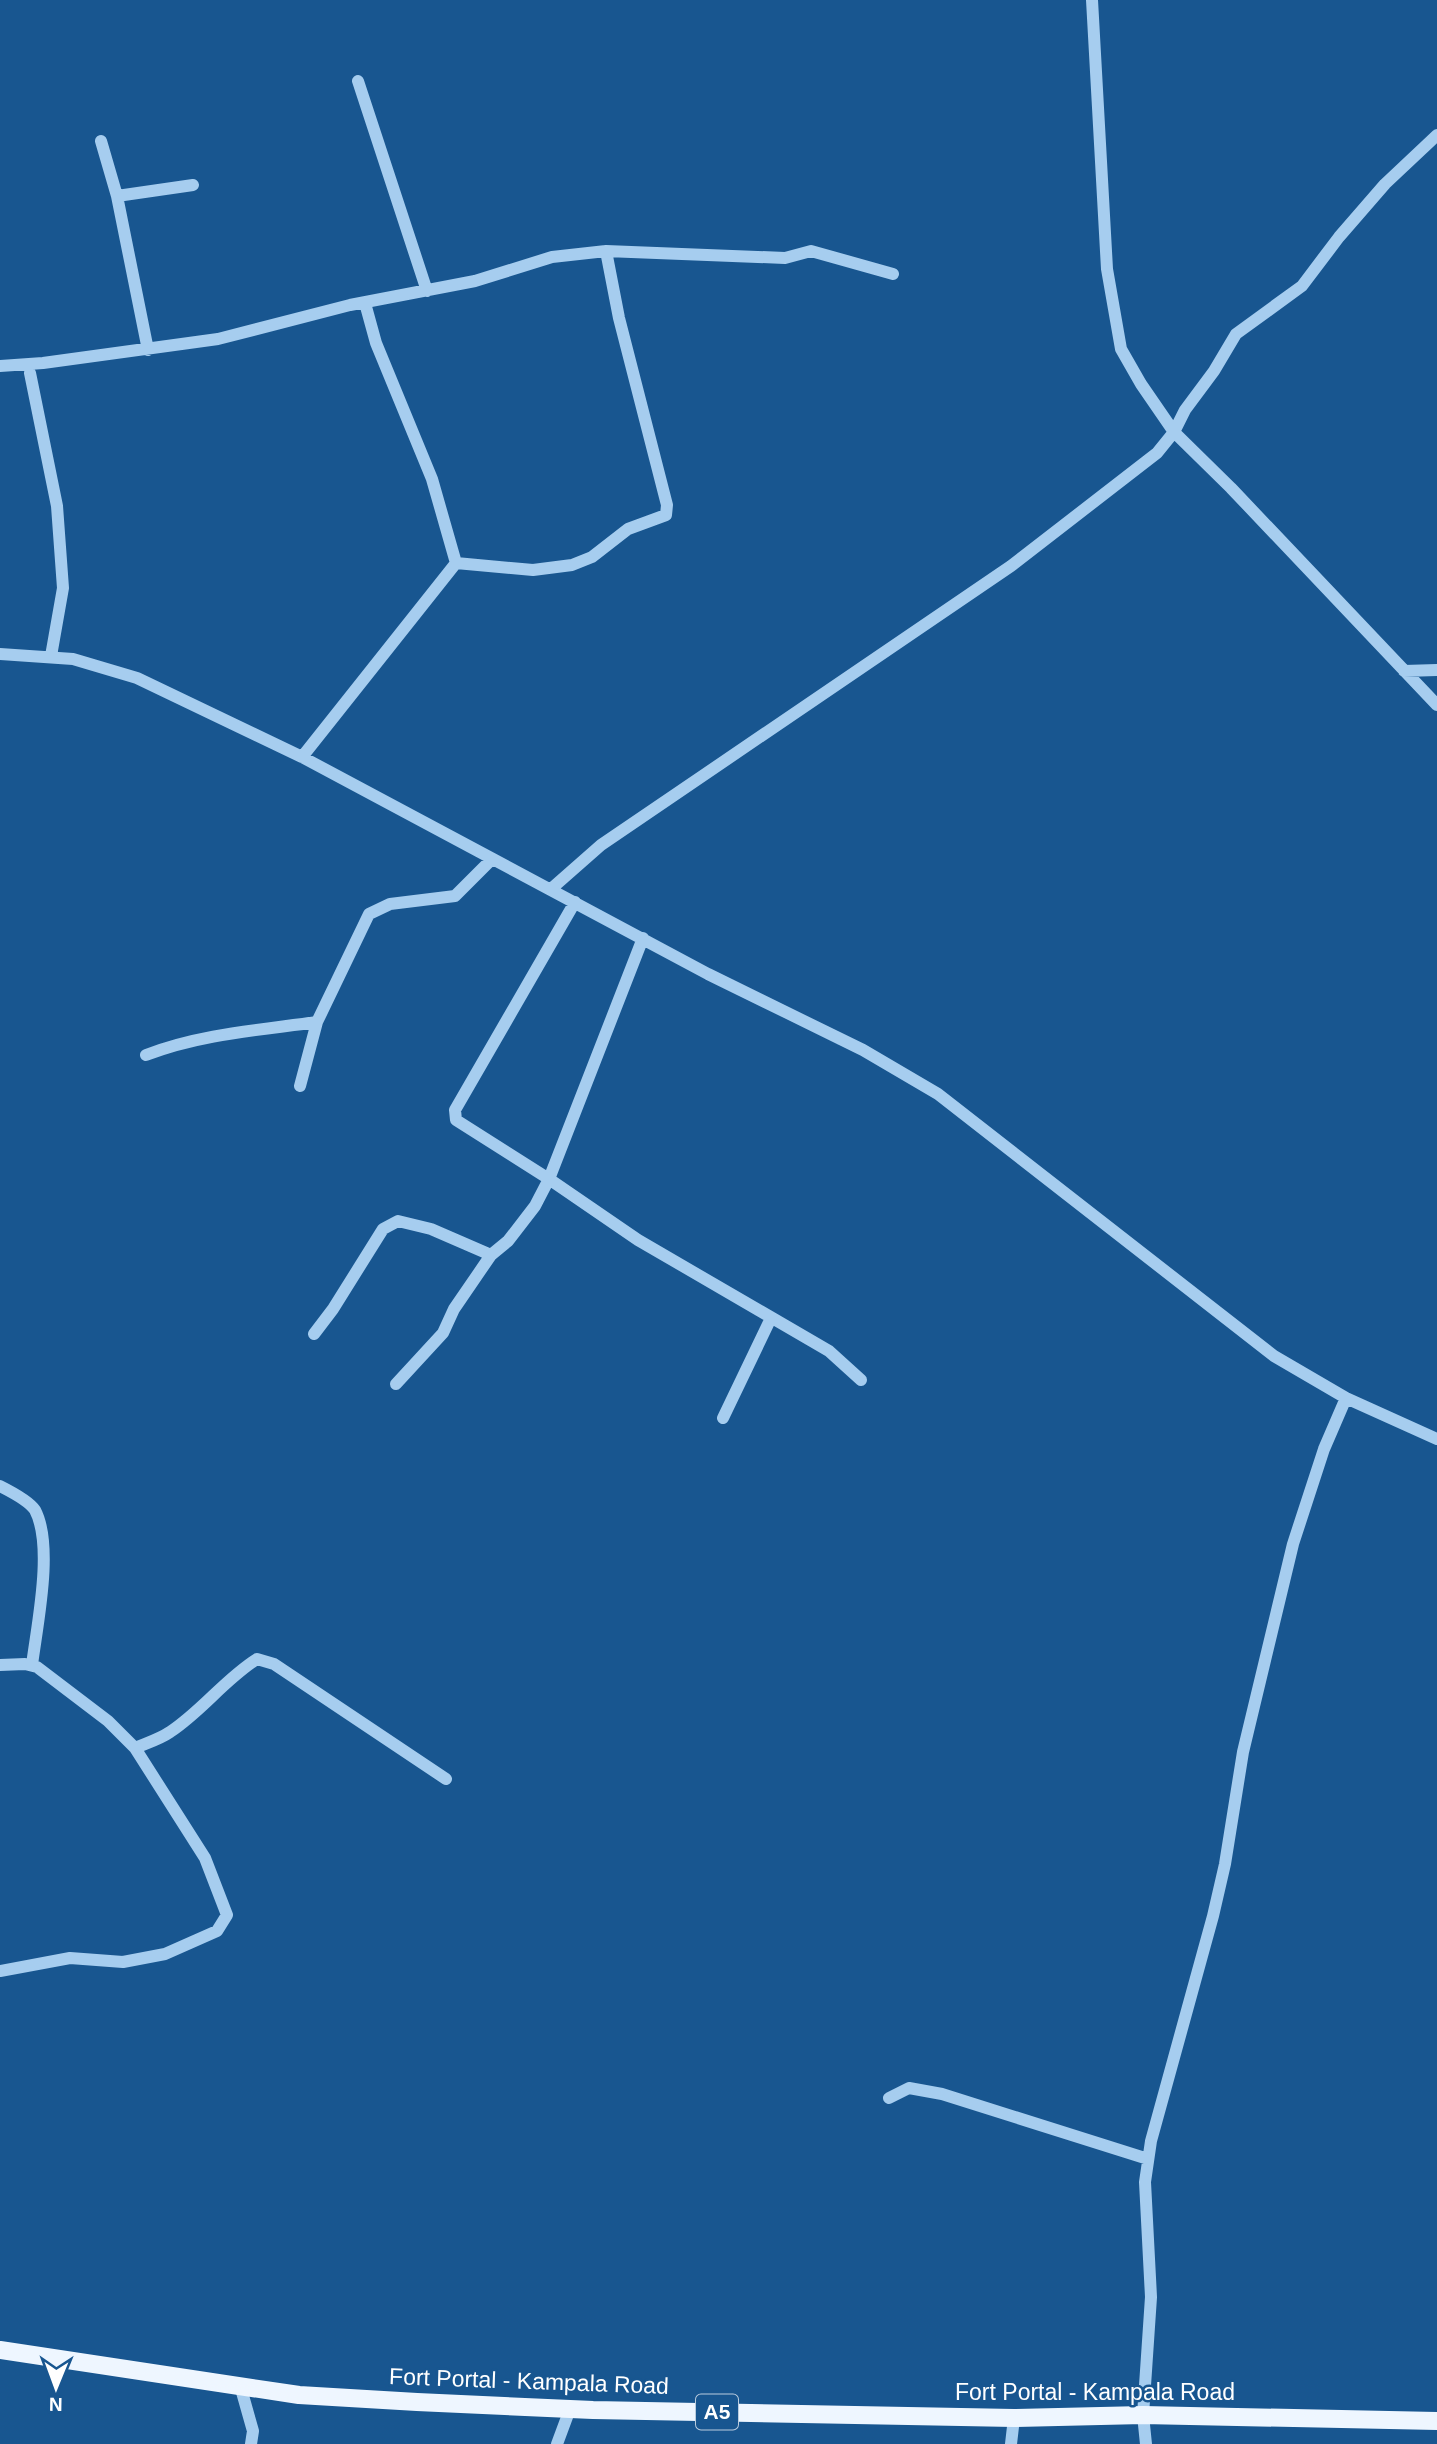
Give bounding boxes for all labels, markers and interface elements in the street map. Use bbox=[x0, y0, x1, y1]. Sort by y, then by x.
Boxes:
north arrow bbox=[21, 2353, 91, 2423]
street label: Fort Portal - Kampala Road bbox=[389, 2363, 669, 2399]
street label: Fort Portal - Kampala Road bbox=[955, 2379, 1235, 2405]
text: N bbox=[49, 2394, 63, 2415]
road number: A5 bbox=[696, 2394, 738, 2430]

